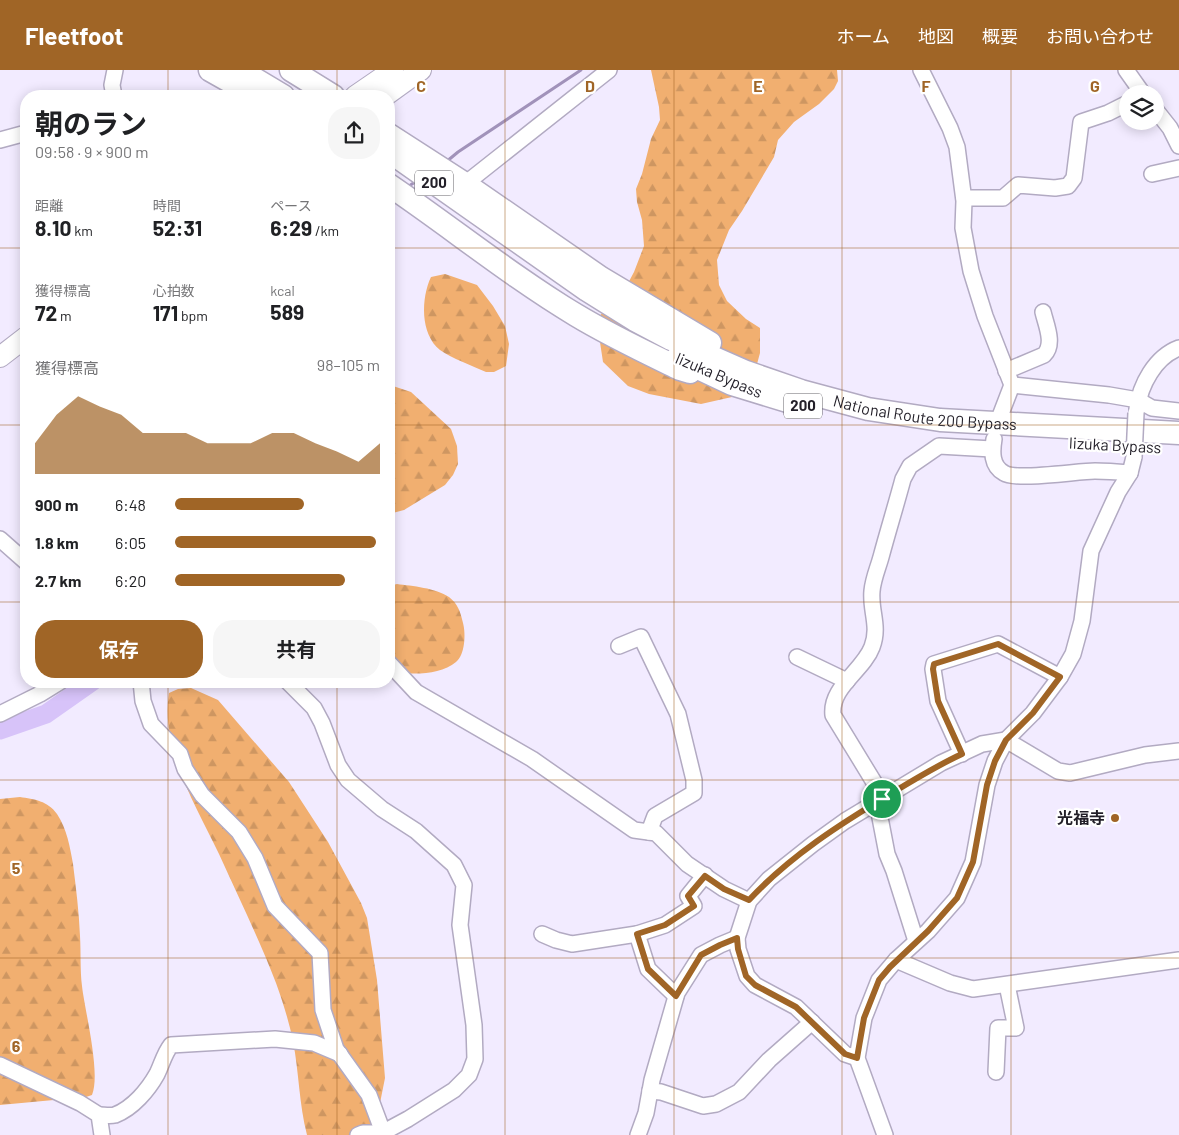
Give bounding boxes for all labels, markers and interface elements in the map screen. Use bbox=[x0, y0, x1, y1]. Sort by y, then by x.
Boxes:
text: Fleetfoot bbox=[25, 21, 123, 50]
text: ホーム bbox=[837, 25, 890, 47]
text: 地図 bbox=[918, 25, 954, 47]
text: 概要 bbox=[982, 25, 1018, 47]
text: お問い合わせ bbox=[1046, 25, 1154, 47]
text: C bbox=[416, 76, 426, 95]
text: D bbox=[585, 76, 595, 95]
text: E bbox=[753, 76, 763, 95]
text: F bbox=[922, 76, 931, 95]
text: G bbox=[1090, 76, 1100, 95]
map controls bbox=[1119, 85, 1164, 130]
button: layers bbox=[1119, 85, 1164, 130]
text: 朝のラン bbox=[35, 106, 147, 140]
button: share bbox=[328, 107, 380, 159]
text: 09:58 · 9 × 900 m bbox=[35, 142, 148, 161]
road number: 200 bbox=[415, 170, 453, 196]
text: 距離 bbox=[35, 197, 63, 214]
text: 時間 bbox=[153, 197, 181, 214]
text: ペース bbox=[270, 197, 312, 214]
text: 8.10 bbox=[35, 215, 71, 240]
text: 52:31 bbox=[153, 215, 202, 240]
text: 6:29 bbox=[270, 215, 312, 240]
text: km bbox=[71, 222, 93, 239]
text: /km bbox=[312, 222, 339, 239]
text: 獲得標高 bbox=[35, 282, 91, 299]
text: 心拍数 bbox=[153, 282, 195, 299]
text: kcal bbox=[270, 282, 295, 299]
text: 589 bbox=[270, 299, 304, 324]
text: 72 bbox=[35, 300, 57, 325]
text: 171 bbox=[153, 300, 178, 325]
text: m bbox=[57, 307, 72, 324]
text: bpm bbox=[178, 307, 208, 324]
street label: Iizuka Bypass bbox=[673, 348, 766, 401]
text: 98–105 m bbox=[317, 355, 380, 374]
text: 獲得標高 bbox=[35, 358, 99, 377]
street label: National Route 200 Bypass bbox=[832, 390, 1017, 433]
road number: 200 bbox=[784, 394, 822, 418]
street label: Iizuka Bypass bbox=[1068, 433, 1162, 456]
text: 900 m bbox=[35, 495, 78, 514]
text: 6:48 bbox=[115, 495, 146, 514]
text: 1.8 km bbox=[35, 533, 79, 552]
text: 6:05 bbox=[115, 533, 146, 552]
text: 2.7 km bbox=[35, 571, 81, 590]
text: 6:20 bbox=[115, 571, 146, 590]
button: 保存 bbox=[35, 620, 203, 678]
button: 共有 bbox=[213, 620, 380, 678]
pin bbox=[861, 778, 903, 820]
icon: arrive bbox=[868, 785, 896, 813]
place label: 光福寺 bbox=[1057, 808, 1105, 827]
marker: 光福寺 bbox=[1109, 812, 1121, 824]
text: 5 bbox=[12, 858, 21, 877]
text: 6 bbox=[12, 1036, 21, 1055]

